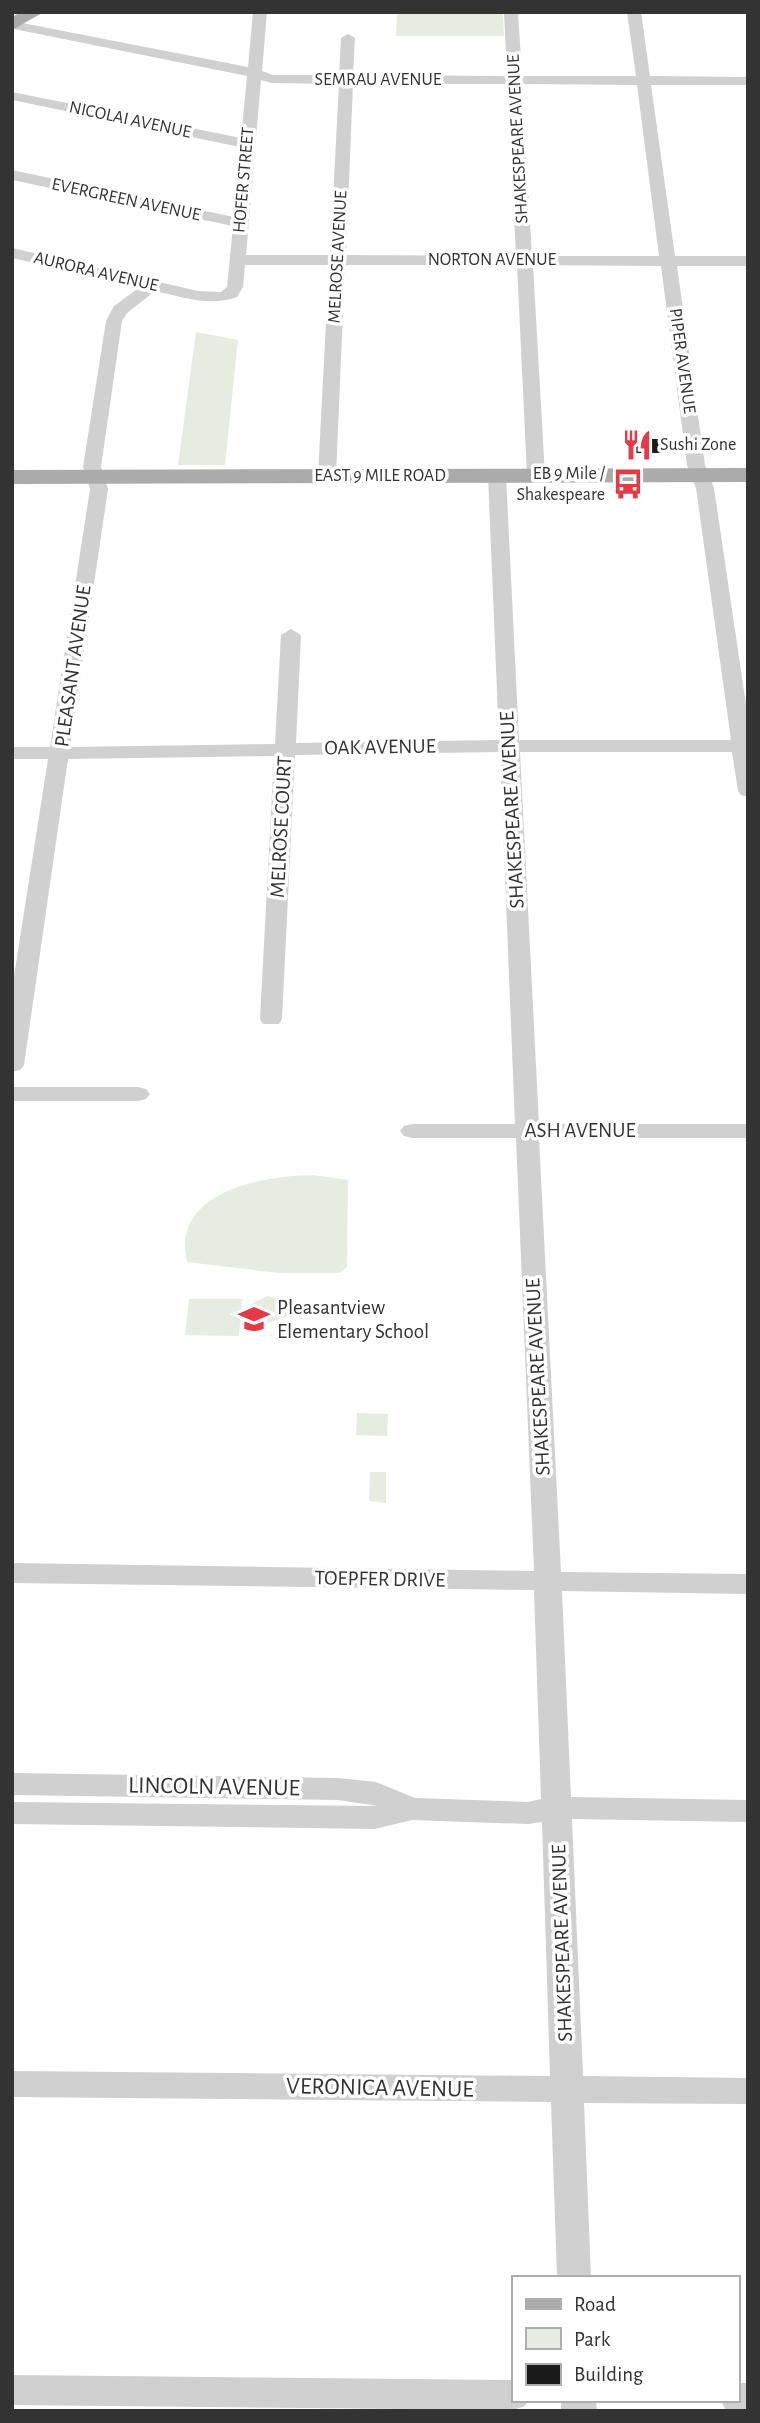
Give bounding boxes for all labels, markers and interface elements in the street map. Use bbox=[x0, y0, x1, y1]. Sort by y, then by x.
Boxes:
street label: SHAKESPEARE AVENUE bbox=[505, 54, 531, 224]
street label: SEMRAU AVENUE bbox=[315, 71, 442, 89]
street label: NICOLAI AVENUE bbox=[67, 98, 193, 142]
street label: HOFER STREET bbox=[230, 126, 258, 234]
street label: EVERGREEN AVENUE bbox=[50, 175, 202, 225]
street label: MELROSE AVENUE bbox=[326, 190, 350, 324]
street label: AURORA AVENUE bbox=[32, 249, 160, 295]
street label: NORTON AVENUE bbox=[428, 251, 557, 269]
street label: PIPER AVENUE bbox=[666, 307, 698, 415]
restaurant icon: Sushi Zone bbox=[620, 428, 654, 462]
place label: Sushi Zone bbox=[660, 436, 736, 454]
place label: EB 9 Mile / Shakespeare bbox=[516, 465, 606, 504]
street label: EAST 9 MILE ROAD bbox=[314, 467, 446, 485]
bus stop icon: EB 9 Mile / Shakespeare bbox=[611, 467, 645, 501]
street label: PLEASANT AVENUE bbox=[51, 584, 95, 748]
street label: SHAKESPEARE AVENUE bbox=[496, 711, 528, 909]
street label: OAK AVENUE bbox=[324, 736, 436, 758]
street label: MELROSE COURT bbox=[267, 755, 295, 899]
street label: ASH AVENUE bbox=[524, 1120, 636, 1141]
street label: SHAKESPEARE AVENUE bbox=[522, 1278, 554, 1476]
place label: Pleasantview Elementary School bbox=[277, 1297, 429, 1342]
school or university icon: Pleasantview Elementary School bbox=[237, 1302, 271, 1336]
street label: TOEPFER DRIVE bbox=[315, 1567, 445, 1591]
street label: LINCOLN AVENUE bbox=[128, 1774, 301, 1801]
street label: SHAKESPEARE AVENUE bbox=[548, 1844, 576, 2042]
street label: VERONICA AVENUE bbox=[286, 2074, 474, 2102]
legend bbox=[512, 2276, 739, 2402]
text: Road bbox=[574, 2294, 616, 2315]
text: Park bbox=[574, 2329, 611, 2350]
text: Building bbox=[574, 2364, 644, 2385]

